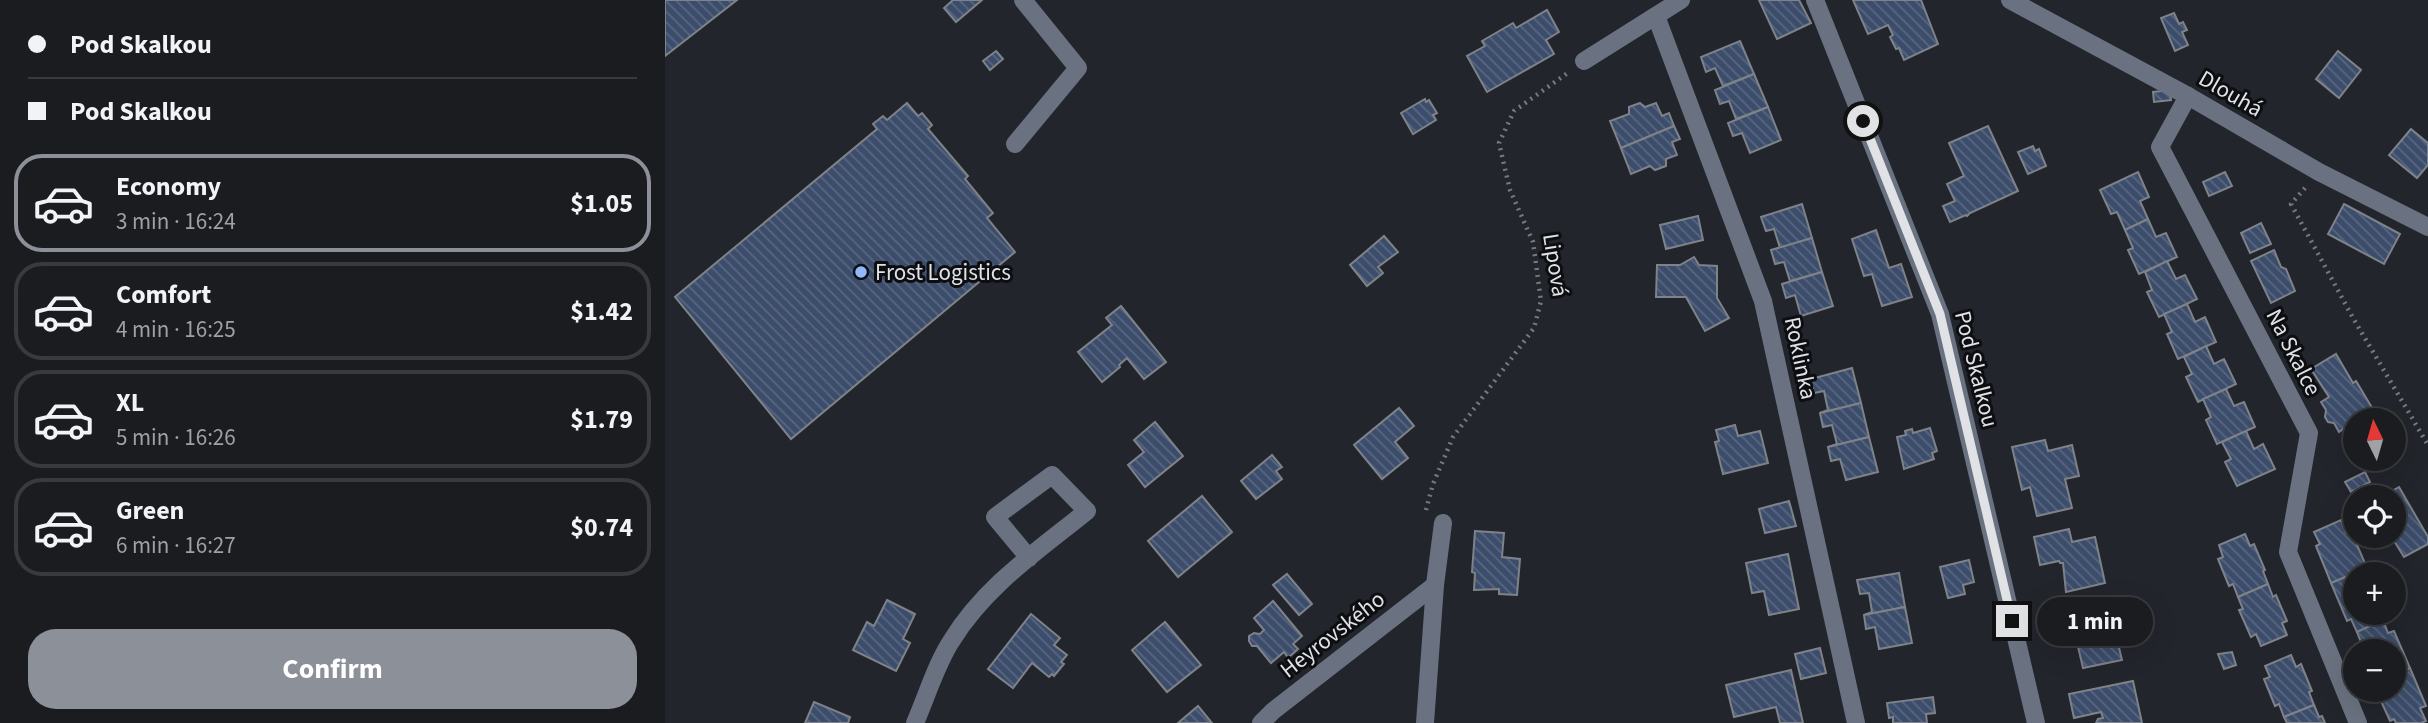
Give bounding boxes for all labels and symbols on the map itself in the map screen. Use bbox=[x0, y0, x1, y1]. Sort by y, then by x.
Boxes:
street label: Dlouhá bbox=[2193, 62, 2269, 125]
route start bbox=[1847, 105, 1879, 137]
street label: Lipová bbox=[1534, 231, 1577, 299]
place label: Frost Logistics bbox=[875, 256, 1011, 289]
marker: Frost Logistics bbox=[853, 264, 869, 280]
street label: Na Skalce bbox=[2258, 303, 2329, 401]
street label: Pod Skalkou bbox=[1946, 307, 2007, 431]
street label: Roklinka bbox=[1776, 314, 1825, 402]
north arrow bbox=[2343, 408, 2406, 471]
street label: Heyrovského bbox=[1273, 583, 1392, 686]
callout: 1 min bbox=[2037, 596, 2152, 646]
route end bbox=[1996, 605, 2028, 637]

